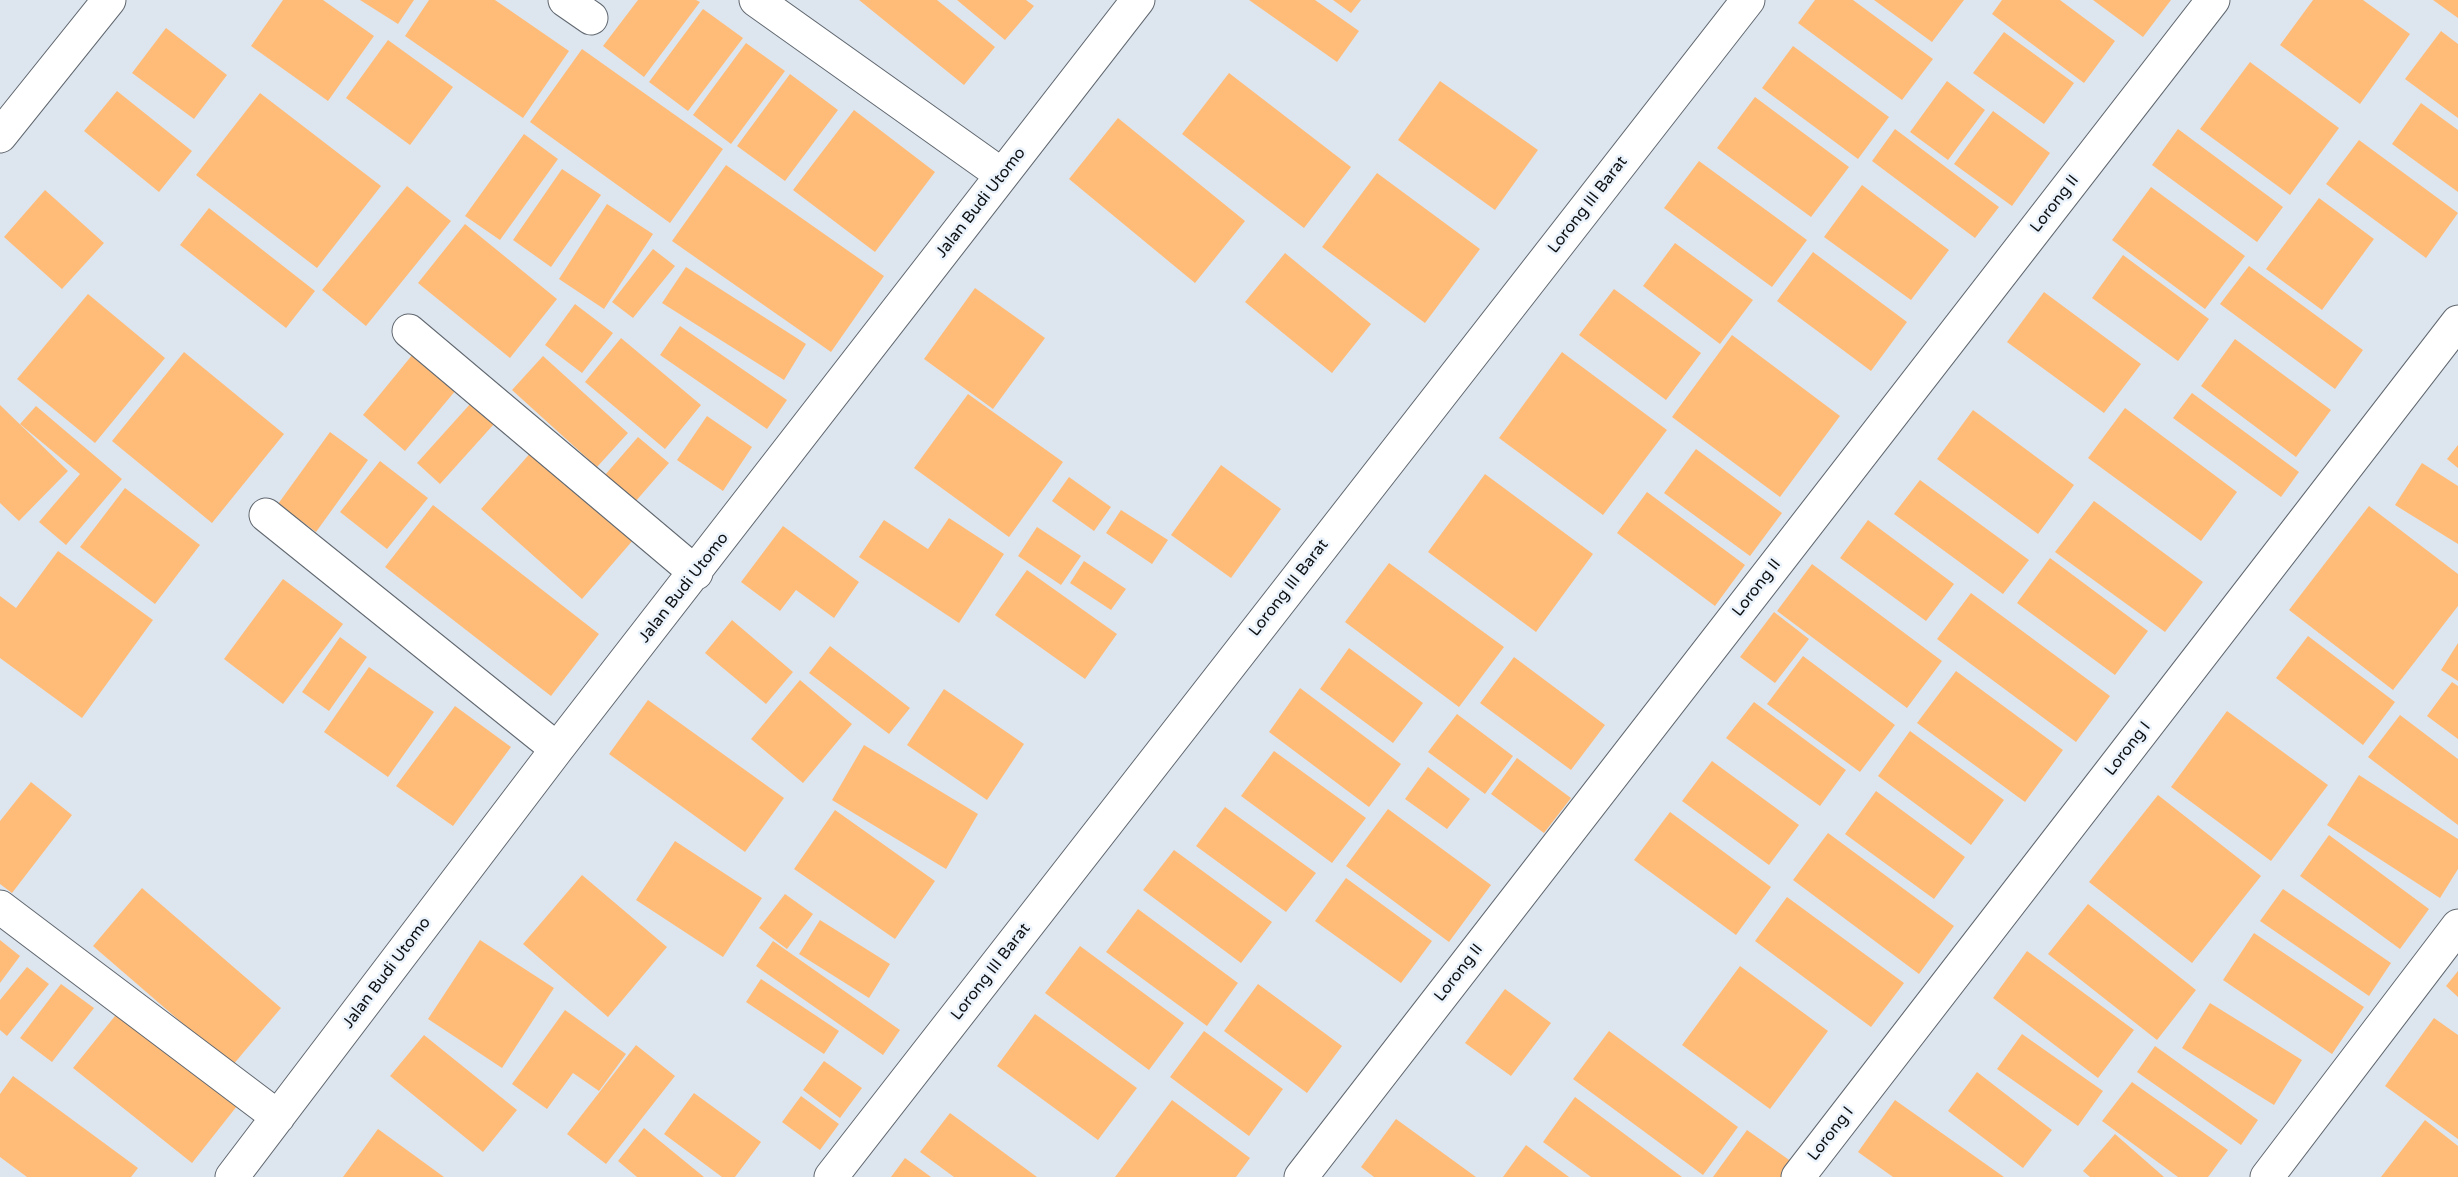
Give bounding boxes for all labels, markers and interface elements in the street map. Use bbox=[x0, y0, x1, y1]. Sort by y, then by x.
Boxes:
street label: Jalan Budi Utomo bbox=[932, 144, 1030, 262]
street label: Lorong III Barat bbox=[1544, 153, 1632, 257]
street label: Lorong II bbox=[2027, 171, 2083, 237]
street label: Jalan Budi Utomo bbox=[635, 529, 733, 647]
street label: Lorong III Barat bbox=[1245, 536, 1333, 640]
street label: Lorong II bbox=[1729, 555, 1785, 621]
street label: Lorong I bbox=[2101, 718, 2155, 780]
street label: Jalan Budi Utomo bbox=[339, 914, 435, 1032]
street label: Lorong III Barat bbox=[947, 920, 1035, 1024]
street label: Lorong II bbox=[1431, 940, 1487, 1006]
street label: Lorong I bbox=[1804, 1103, 1858, 1165]

